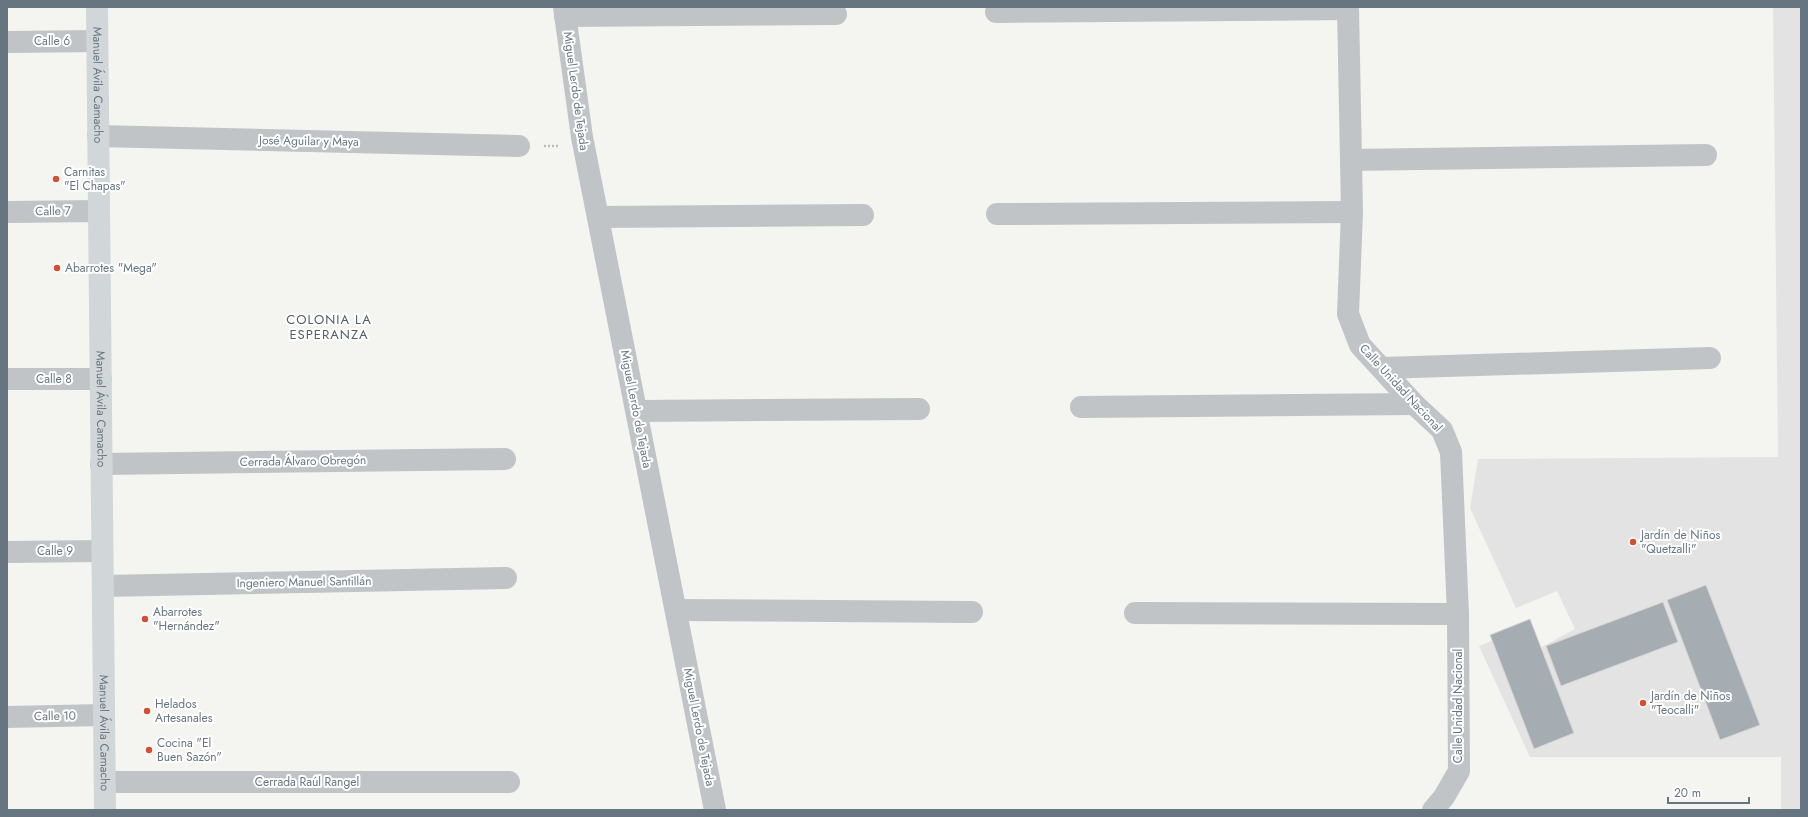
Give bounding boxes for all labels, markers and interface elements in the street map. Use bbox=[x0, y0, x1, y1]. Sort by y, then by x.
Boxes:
street label: Manuel Ávila Camacho bbox=[88, 27, 107, 144]
street label: Miguel Lerdo de Tejada bbox=[559, 30, 593, 152]
street label: Calle 6 bbox=[34, 32, 70, 50]
street label: José Aguilar y Maya bbox=[257, 131, 359, 151]
place label: Carnitas "El Chapas" bbox=[64, 163, 126, 195]
marker: Carnitas "El Chapas" bbox=[51, 174, 61, 184]
street label: Calle 7 bbox=[35, 202, 72, 220]
place label: Abarrotes "Mega" bbox=[65, 259, 157, 277]
marker: Abarrotes "Mega" bbox=[52, 263, 62, 273]
district label: COLONIA LA ESPERANZA bbox=[286, 310, 372, 344]
street label: Calle Unidad Nacional bbox=[1355, 340, 1447, 436]
street label: Miguel Lerdo de Tejada bbox=[616, 348, 656, 470]
street label: Manuel Ávila Camacho bbox=[91, 351, 111, 468]
street label: Calle 8 bbox=[36, 370, 72, 388]
street label: Cerrada Álvaro Obregón bbox=[240, 451, 366, 471]
place label: Jardín de Niños "Quetzalli" bbox=[1639, 526, 1721, 558]
marker: Jardín de Niños "Quetzalli" bbox=[1628, 537, 1638, 547]
street label: Calle 9 bbox=[37, 542, 73, 560]
street label: Ingeniero Manuel Santillán bbox=[236, 572, 372, 592]
place label: Abarrotes "Hernández" bbox=[153, 603, 220, 635]
marker: Abarrotes "Hernández" bbox=[140, 614, 150, 624]
street label: Calle Unidad Nacional bbox=[1449, 649, 1467, 763]
street label: Miguel Lerdo de Tejada bbox=[679, 666, 719, 788]
street label: Manuel Ávila Camacho bbox=[95, 675, 114, 792]
place label: Jardín de Niños "Teocalli" bbox=[1649, 687, 1731, 719]
place label: Helados Artesanales bbox=[155, 695, 213, 727]
marker: Jardín de Niños "Teocalli" bbox=[1638, 698, 1648, 708]
marker: Helados Artesanales bbox=[142, 706, 152, 716]
street label: Calle 10 bbox=[34, 707, 76, 725]
place label: Cocina "El Buen Sazón" bbox=[157, 734, 222, 766]
marker: Cocina "El Buen Sazón" bbox=[144, 745, 154, 755]
street label: Cerrada Raúl Rangel bbox=[255, 773, 359, 791]
scale bar bbox=[1668, 779, 1749, 805]
text: 20 m bbox=[1674, 784, 1701, 802]

